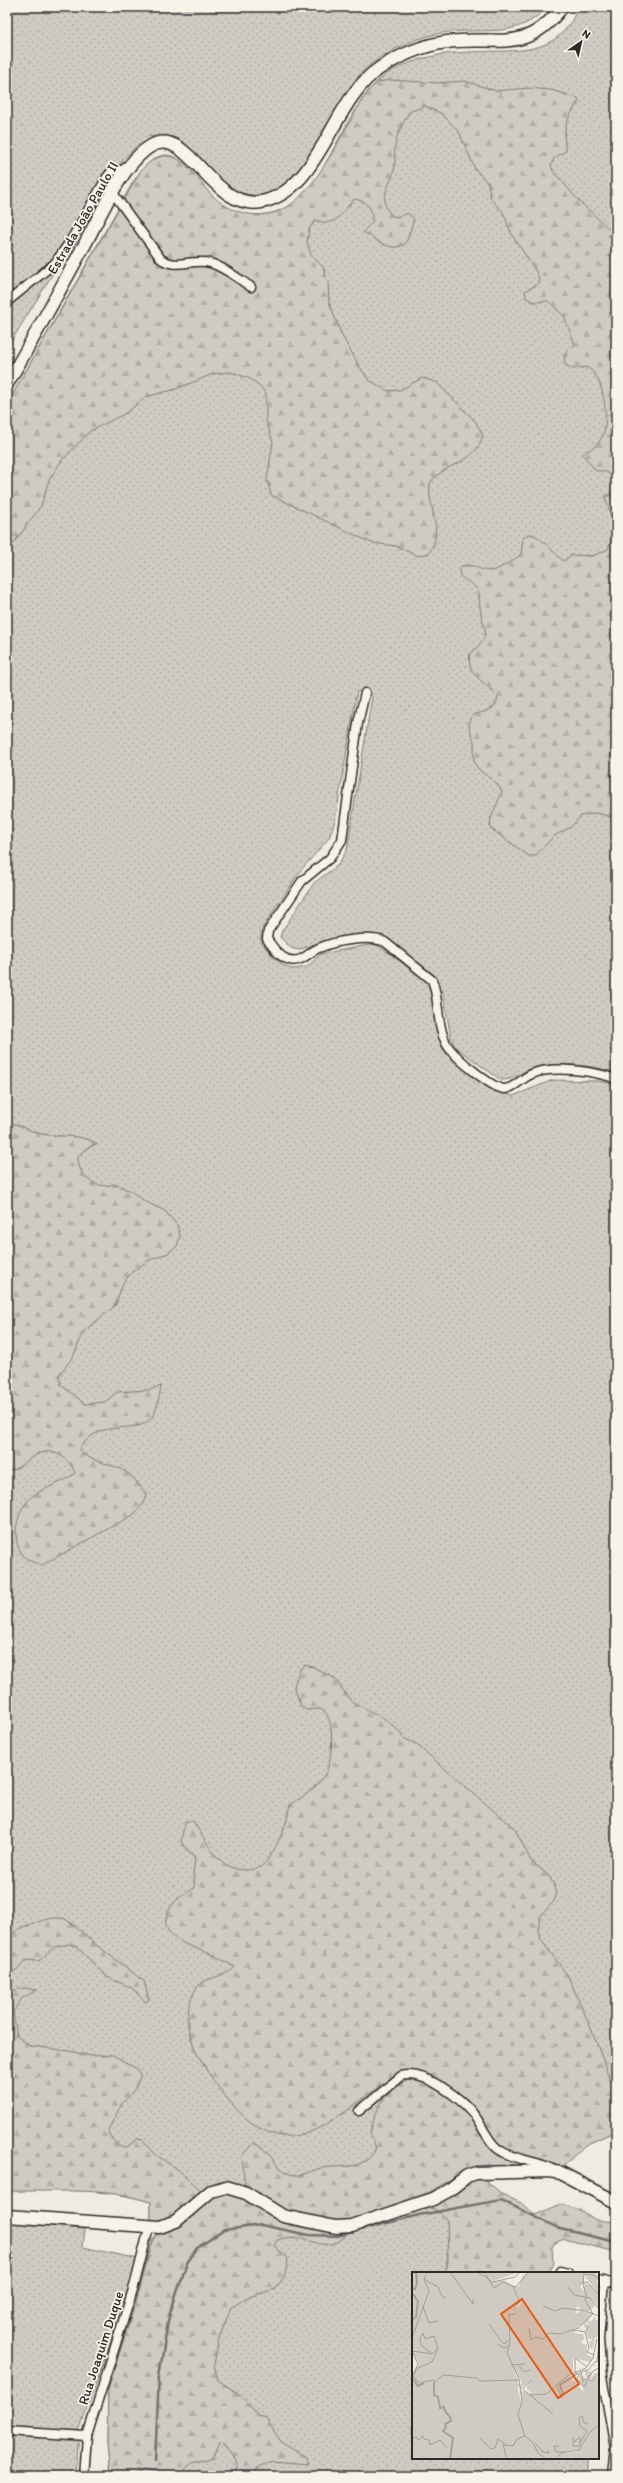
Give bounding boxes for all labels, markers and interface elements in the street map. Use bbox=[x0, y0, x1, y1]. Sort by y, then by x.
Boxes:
north arrow bbox=[561, 22, 601, 62]
text: N bbox=[580, 27, 593, 42]
street label: Estrada João Paulo II bbox=[44, 159, 122, 277]
inset map bbox=[412, 2272, 599, 2459]
street label: Rua Joaquim Duque bbox=[75, 2289, 127, 2407]

